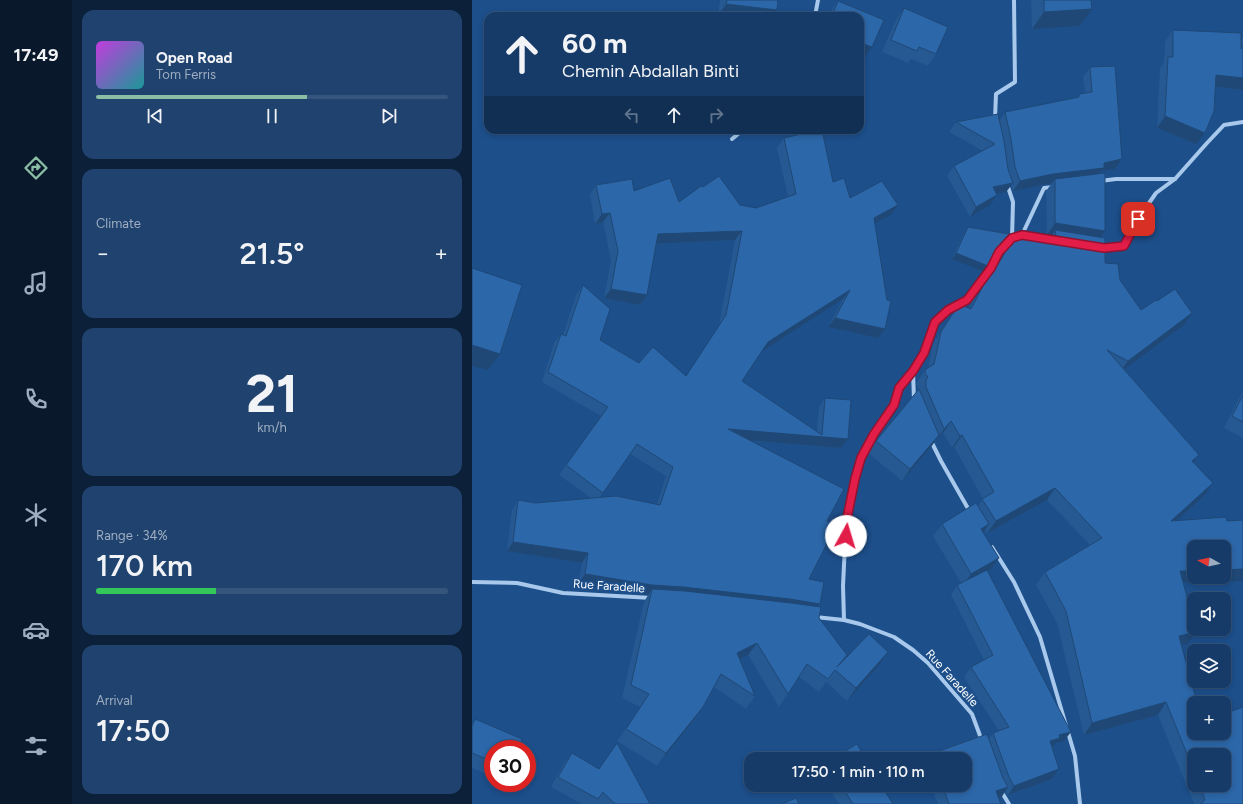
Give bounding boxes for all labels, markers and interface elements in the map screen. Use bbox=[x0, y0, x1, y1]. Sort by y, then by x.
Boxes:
text: 60 m bbox=[562, 26, 627, 60]
icon: ahead bbox=[496, 28, 548, 80]
text: 17:49 bbox=[14, 44, 58, 66]
text: Open Road bbox=[156, 49, 233, 67]
text: Chemin Abdallah Binti bbox=[562, 60, 739, 82]
text: Tom Ferris bbox=[156, 67, 216, 82]
icon: left bbox=[621, 104, 643, 126]
icon: ahead bbox=[663, 104, 685, 126]
icon: right bbox=[705, 104, 727, 126]
icon: previous bbox=[144, 105, 166, 127]
icon: pause bbox=[261, 105, 283, 127]
icon: next bbox=[378, 105, 400, 127]
icon: directions bbox=[22, 154, 50, 182]
pin bbox=[1121, 202, 1155, 236]
icon: arrive bbox=[1127, 208, 1149, 230]
text: Climate bbox=[96, 216, 141, 231]
text: 21.5° bbox=[239, 235, 305, 272]
text: − bbox=[96, 240, 110, 267]
text: + bbox=[434, 240, 448, 267]
icon: music bbox=[22, 269, 50, 297]
text: 21 bbox=[246, 363, 298, 425]
icon: phone bbox=[22, 385, 50, 413]
text: km/h bbox=[257, 420, 287, 435]
icon: climate bbox=[22, 501, 50, 529]
position arrow bbox=[825, 515, 867, 557]
text: Range · 34% bbox=[96, 528, 168, 543]
north arrow bbox=[1187, 540, 1231, 584]
map controls bbox=[1187, 540, 1231, 792]
text: 170 km bbox=[96, 547, 193, 584]
street label: Rue Faradelle bbox=[573, 577, 646, 596]
button: sound bbox=[1187, 592, 1231, 636]
icon: car bbox=[22, 616, 50, 644]
button: layers bbox=[1187, 644, 1231, 688]
street label: Rue Faradelle bbox=[923, 647, 982, 710]
text: Arrival bbox=[96, 693, 133, 708]
button: + bbox=[1187, 696, 1231, 740]
text: 17:50 bbox=[96, 712, 170, 749]
icon: filters bbox=[22, 732, 50, 760]
speed limit sign: 30 bbox=[484, 740, 536, 792]
button: − bbox=[1187, 748, 1231, 792]
text: 17:50 · 1 min · 110 m bbox=[791, 763, 925, 781]

